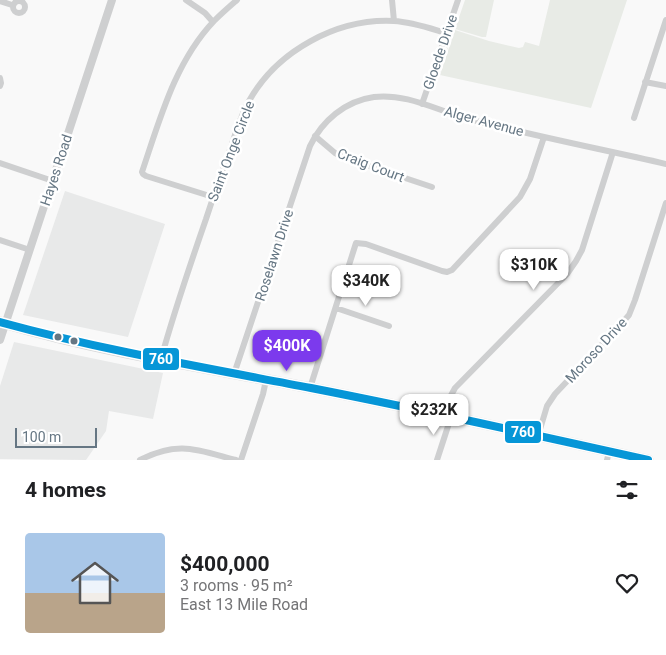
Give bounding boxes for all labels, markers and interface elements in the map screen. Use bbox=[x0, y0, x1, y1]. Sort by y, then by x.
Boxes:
street label: Gloede Drive bbox=[420, 12, 460, 92]
street label: Saint Onge Circle bbox=[204, 98, 258, 204]
street label: Alger Avenue bbox=[442, 103, 526, 139]
street label: Hayes Road bbox=[37, 132, 75, 208]
street label: Craig Court bbox=[335, 145, 407, 185]
street label: Roselawn Drive bbox=[252, 207, 296, 303]
pin: $310K bbox=[499, 248, 569, 291]
text: $310K bbox=[511, 255, 557, 274]
pin: $340K bbox=[331, 264, 401, 307]
text: $340K bbox=[343, 271, 389, 290]
street label: Moroso Drive bbox=[562, 314, 630, 386]
pin: $400K bbox=[252, 330, 322, 372]
unlabelled marker bbox=[53, 332, 63, 342]
unlabelled marker bbox=[69, 336, 79, 346]
text: $400K bbox=[264, 336, 310, 355]
line badge: 760 bbox=[142, 347, 180, 371]
text: 760 bbox=[149, 351, 173, 367]
pin: $232K bbox=[399, 394, 469, 436]
text: $232K bbox=[411, 400, 457, 419]
line badge: 760 bbox=[504, 420, 542, 444]
text: 760 bbox=[511, 424, 535, 440]
scale bar bbox=[15, 425, 98, 448]
text: 100 m bbox=[22, 429, 61, 445]
icon: filters bbox=[613, 476, 641, 504]
text: 4 homes bbox=[25, 478, 106, 502]
text: $400,000 bbox=[180, 552, 270, 576]
icon: home bbox=[65, 553, 125, 613]
icon: heart bbox=[613, 569, 641, 597]
text: 3 rooms · 95 m² bbox=[180, 576, 293, 595]
text: East 13 Mile Road bbox=[180, 595, 308, 614]

